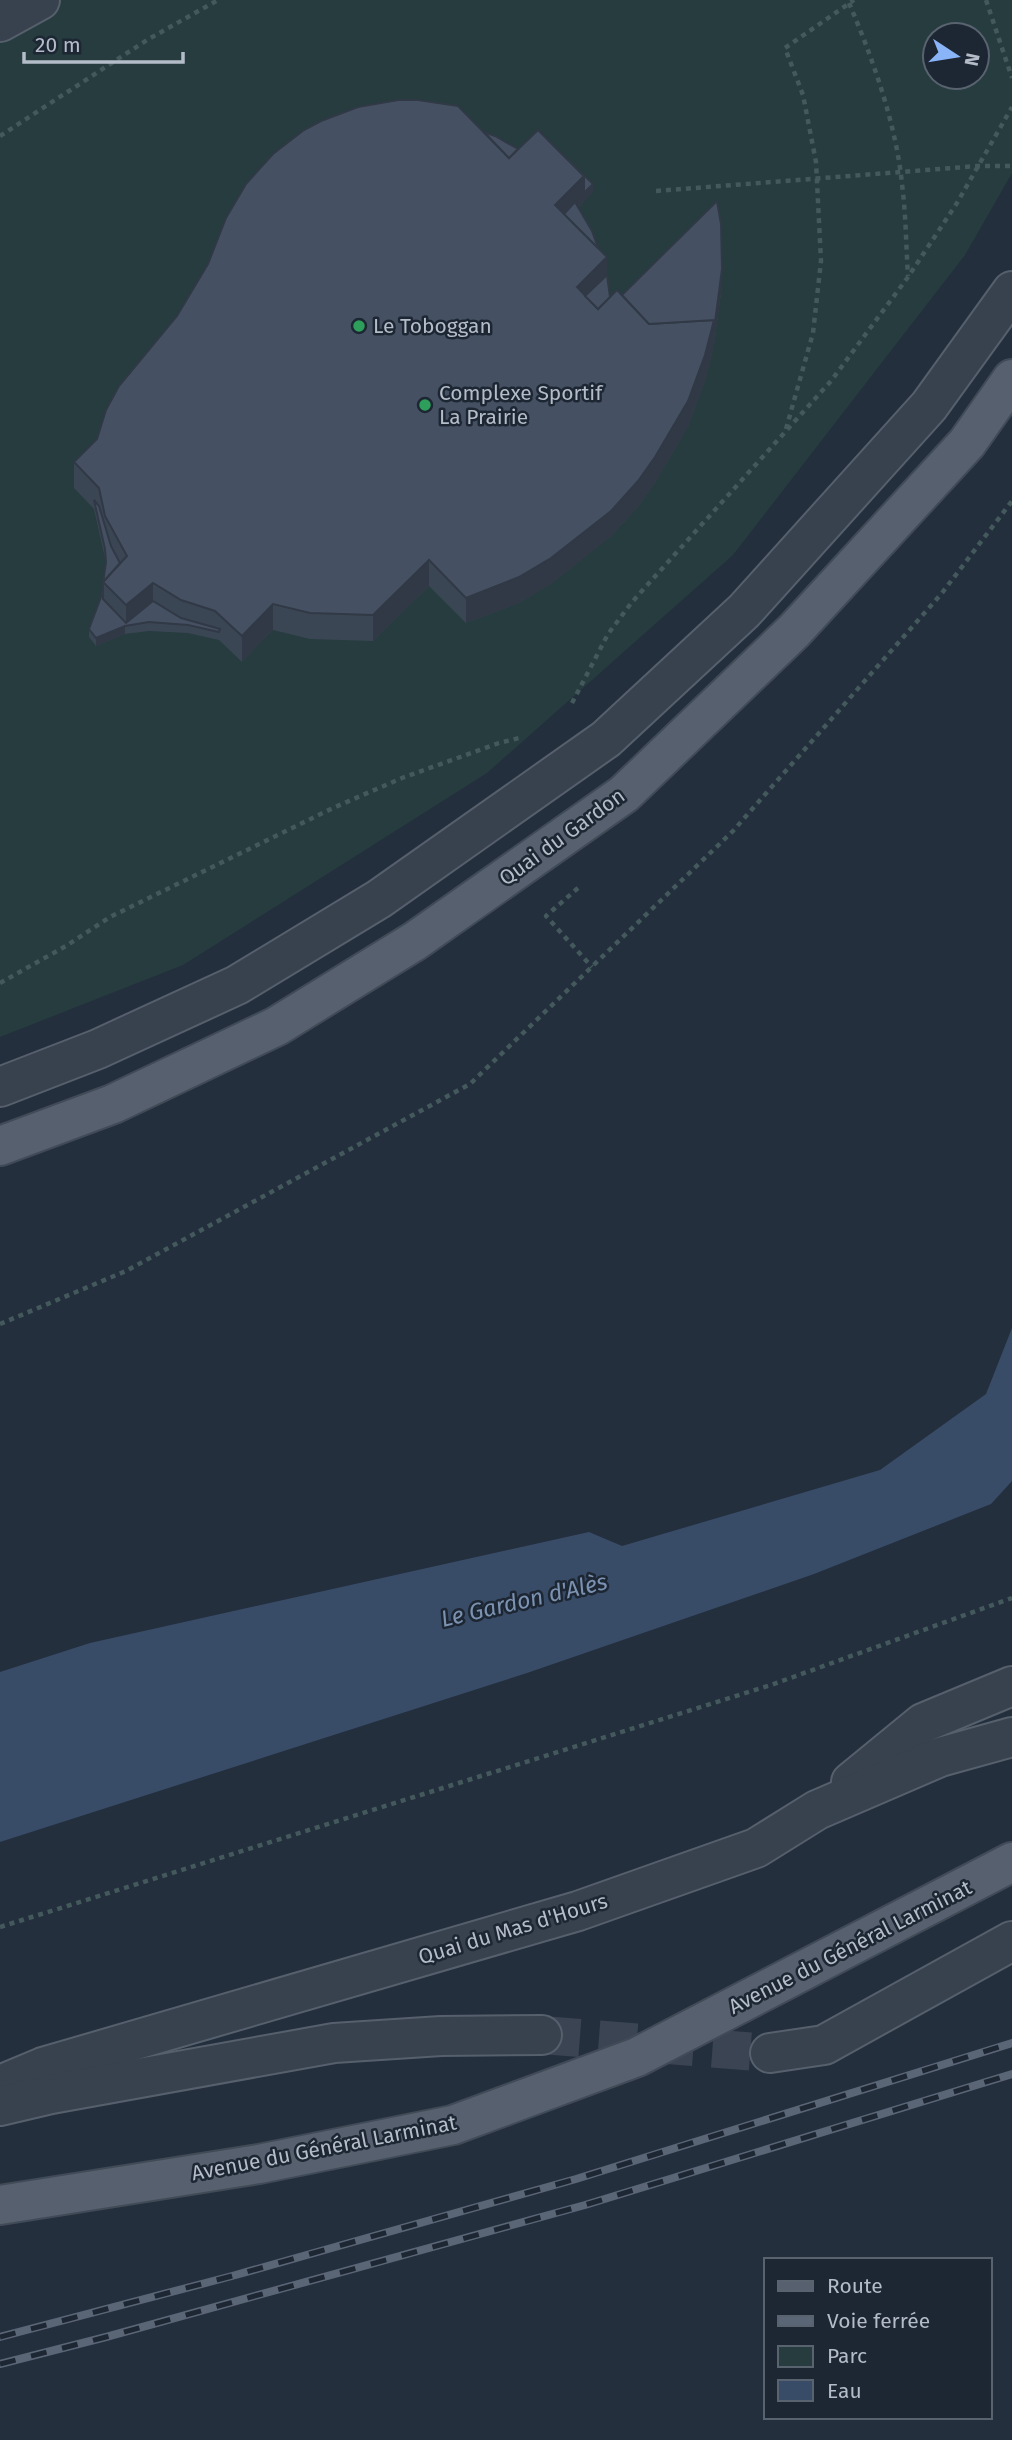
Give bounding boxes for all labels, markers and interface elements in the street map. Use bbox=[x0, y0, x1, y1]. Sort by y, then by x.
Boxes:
scale bar bbox=[24, 21, 184, 65]
north arrow bbox=[921, 21, 991, 91]
text: 20 m bbox=[35, 32, 81, 58]
text: N bbox=[960, 51, 985, 68]
place label: Le Toboggan bbox=[373, 313, 492, 339]
marker: Le Toboggan bbox=[351, 318, 367, 334]
place label: Complexe Sportif La Prairie bbox=[439, 380, 604, 430]
marker: Complexe Sportif La Prairie bbox=[417, 397, 433, 413]
street label: Quai du Gardon bbox=[494, 783, 630, 891]
water label: Le Gardon d'Alès bbox=[438, 1567, 610, 1633]
street label: Avenue du Général Larminat bbox=[724, 1874, 976, 2020]
street label: Quai du Mas d'Hours bbox=[415, 1888, 611, 1970]
street label: Avenue du Général Larminat bbox=[189, 2109, 459, 2186]
legend bbox=[764, 2258, 991, 2419]
text: Route bbox=[827, 2273, 883, 2299]
text: Voie ferrée bbox=[827, 2308, 930, 2334]
text: Parc bbox=[827, 2343, 867, 2369]
text: Eau bbox=[827, 2378, 862, 2404]

